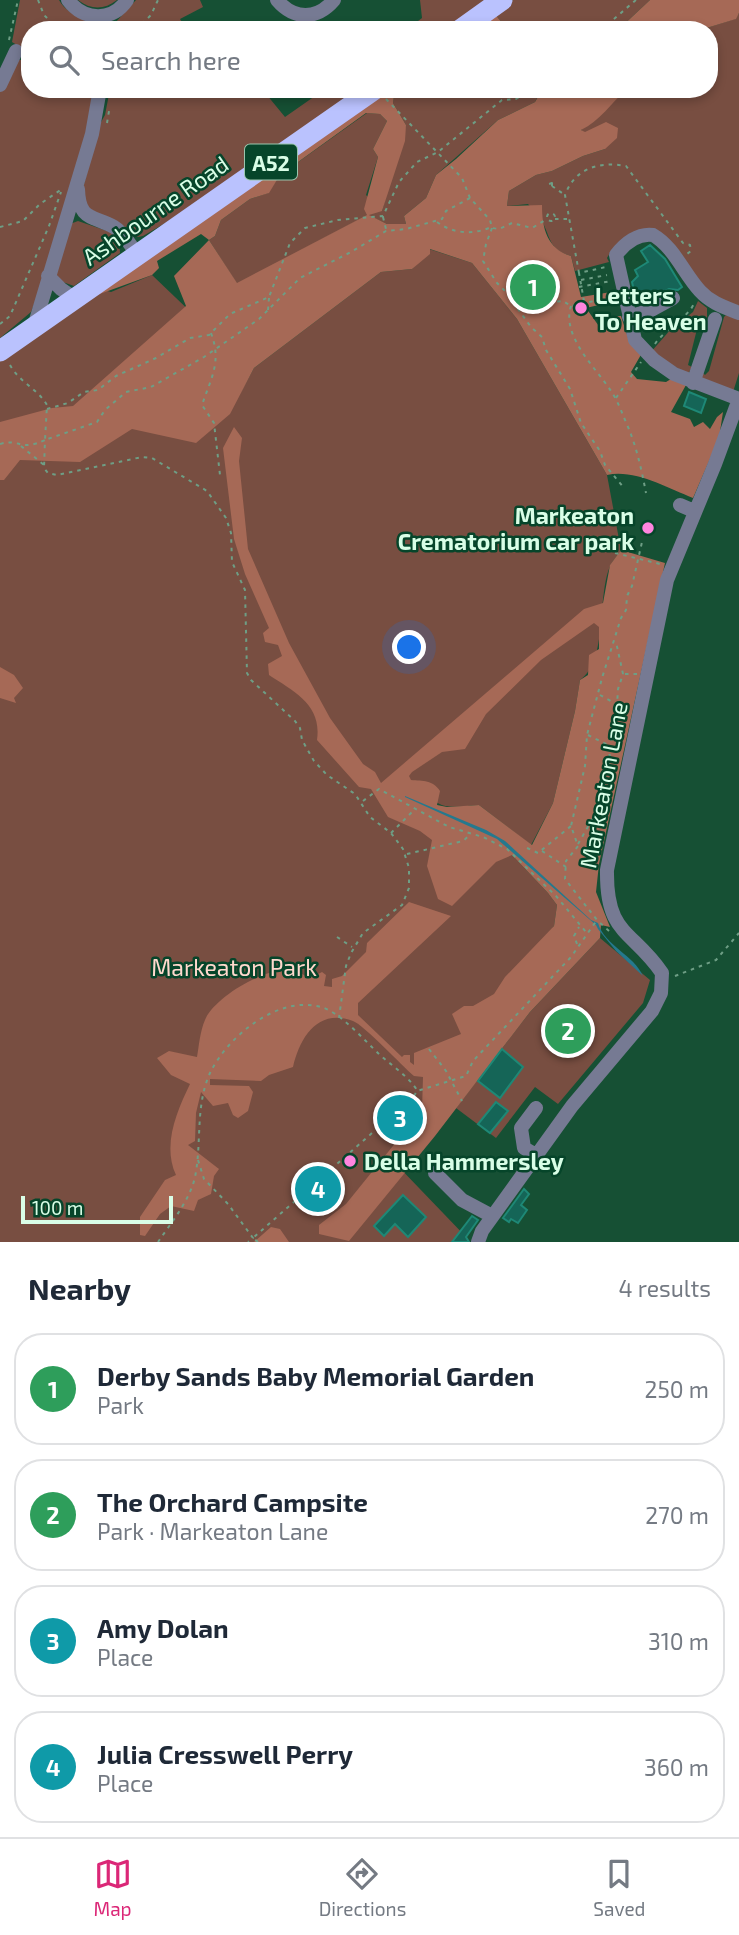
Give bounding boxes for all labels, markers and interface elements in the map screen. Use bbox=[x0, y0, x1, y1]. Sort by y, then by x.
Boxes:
search box bbox=[21, 21, 718, 98]
icon: search bbox=[45, 41, 83, 79]
text: Search here bbox=[101, 44, 241, 75]
road number: A52 bbox=[245, 144, 297, 180]
street label: Ashbourne Road bbox=[77, 149, 233, 271]
pin: 1 bbox=[510, 261, 556, 313]
place label: Letters To Heaven bbox=[595, 281, 707, 335]
marker: Letters To Heaven bbox=[573, 300, 589, 316]
place label: Markeaton Crematorium car park bbox=[398, 501, 634, 555]
marker: Markeaton Crematorium car park bbox=[640, 520, 656, 536]
your location bbox=[392, 630, 426, 664]
street label: Markeaton Lane bbox=[573, 699, 633, 871]
park label: Markeaton Park bbox=[151, 953, 317, 981]
pin: 2 bbox=[545, 1005, 591, 1057]
pin: 3 bbox=[377, 1092, 423, 1144]
place label: Della Hammersley bbox=[364, 1147, 564, 1175]
marker: Della Hammersley bbox=[342, 1153, 358, 1169]
pin: 4 bbox=[295, 1163, 341, 1215]
scale bar bbox=[21, 1193, 173, 1225]
text: 100 m bbox=[32, 1196, 83, 1219]
text: Nearby bbox=[28, 1270, 131, 1306]
text: 4 results bbox=[619, 1274, 711, 1302]
text: Derby Sands Baby Memorial Garden bbox=[97, 1360, 534, 1391]
text: 1 bbox=[48, 1375, 58, 1403]
text: 250 m bbox=[645, 1375, 709, 1403]
text: Park bbox=[97, 1391, 144, 1419]
text: The Orchard Campsite bbox=[97, 1486, 368, 1517]
text: 2 bbox=[46, 1501, 60, 1529]
text: 270 m bbox=[645, 1501, 709, 1529]
text: Park · Markeaton Lane bbox=[97, 1517, 328, 1545]
text: Amy Dolan bbox=[97, 1612, 229, 1643]
text: 3 bbox=[46, 1627, 60, 1655]
text: 310 m bbox=[648, 1627, 709, 1655]
text: Place bbox=[97, 1643, 153, 1671]
text: Julia Cresswell Perry bbox=[97, 1738, 353, 1769]
text: 4 bbox=[46, 1753, 60, 1781]
text: 360 m bbox=[644, 1753, 709, 1781]
text: Place bbox=[97, 1769, 153, 1797]
tab: Map bbox=[94, 1855, 132, 1920]
tab: Directions bbox=[319, 1855, 406, 1920]
tab: Saved bbox=[593, 1855, 645, 1920]

